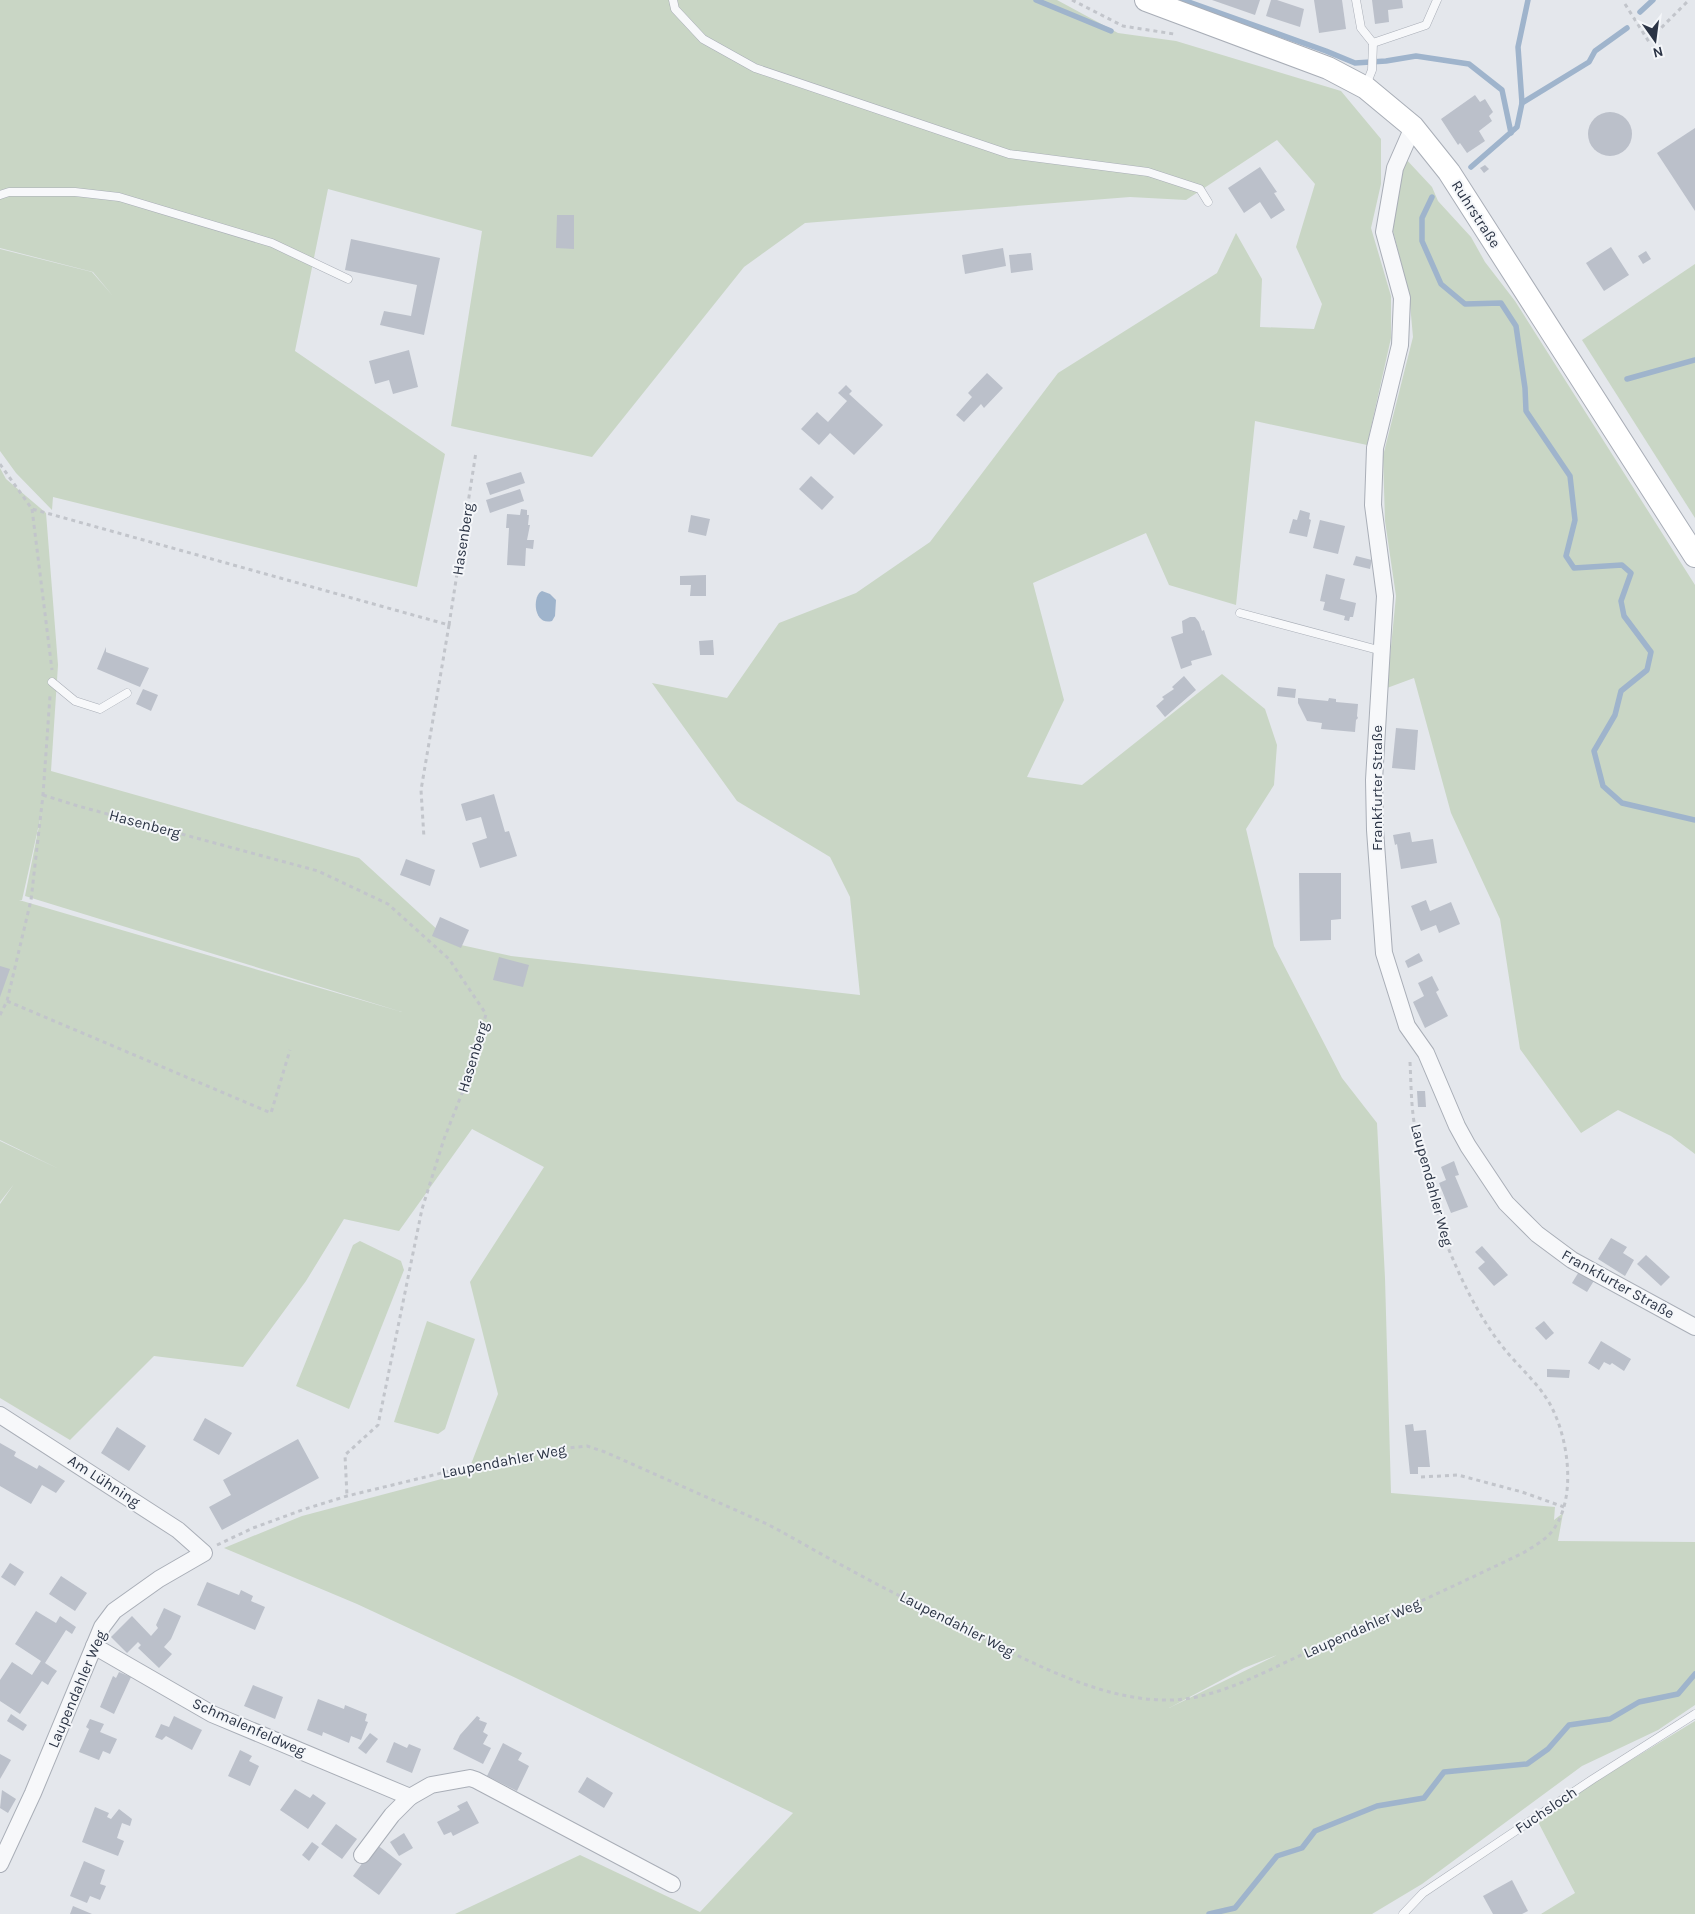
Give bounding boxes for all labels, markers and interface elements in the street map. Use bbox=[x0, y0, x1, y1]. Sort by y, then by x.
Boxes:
north arrow bbox=[1630, 15, 1680, 65]
text: N bbox=[1651, 43, 1665, 62]
street label: Ruhrstraße bbox=[1448, 177, 1504, 251]
street label: Hasenberg bbox=[448, 501, 478, 577]
street label: Frankfurter Straße bbox=[1368, 725, 1386, 851]
street label: Hasenberg bbox=[107, 806, 183, 842]
street label: Hasenberg bbox=[454, 1019, 492, 1095]
street label: Laupendahler Weg bbox=[1407, 1122, 1457, 1249]
street label: Frankfurter Straße bbox=[1559, 1246, 1677, 1322]
street label: Laupendahler Weg bbox=[440, 1440, 568, 1482]
street label: Am Lühning bbox=[65, 1451, 144, 1511]
street label: Laupendahler Weg bbox=[897, 1587, 1018, 1661]
street label: Laupendahler Weg bbox=[1301, 1594, 1424, 1662]
street label: Laupendahler Weg bbox=[44, 1627, 110, 1751]
street label: Schmalenfeldweg bbox=[190, 1694, 309, 1760]
street label: Fuchsloch bbox=[1512, 1783, 1580, 1837]

